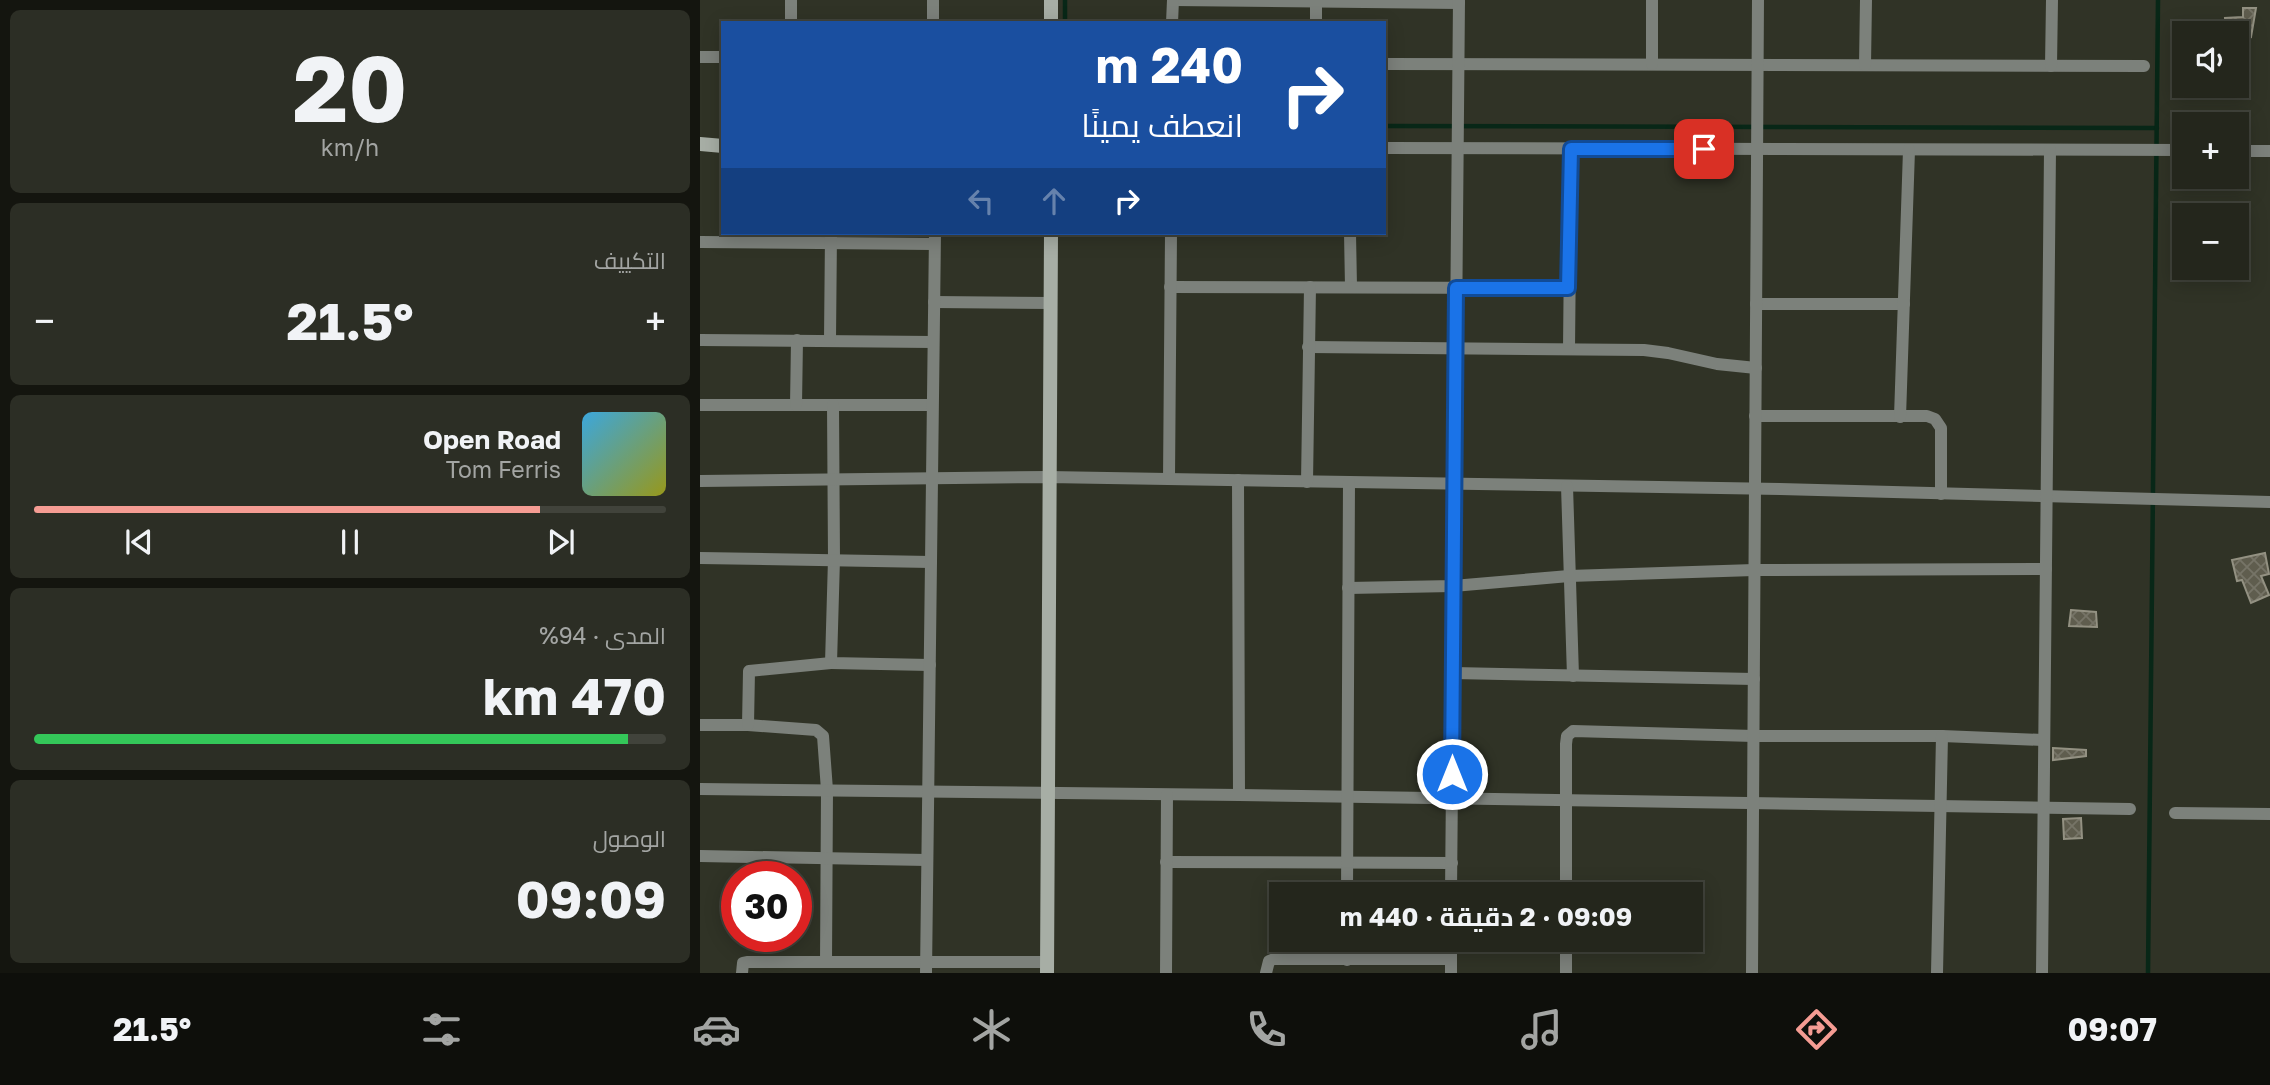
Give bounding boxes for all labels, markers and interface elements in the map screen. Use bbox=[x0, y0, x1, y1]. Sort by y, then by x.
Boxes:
map controls bbox=[2172, 21, 2249, 280]
button: sound bbox=[2172, 21, 2249, 98]
text: 20 bbox=[293, 33, 407, 142]
text: 240 m bbox=[1095, 35, 1243, 94]
icon: right bbox=[1267, 49, 1358, 140]
text: انعطف يمينًا bbox=[1081, 106, 1243, 144]
button: + bbox=[2172, 112, 2249, 189]
pin bbox=[1674, 119, 1734, 179]
icon: arrive bbox=[1685, 130, 1723, 168]
text: km/h bbox=[321, 133, 379, 161]
icon: left bbox=[962, 182, 1000, 220]
icon: ahead bbox=[1035, 182, 1073, 220]
icon: right bbox=[1108, 182, 1146, 220]
button: − bbox=[2172, 203, 2249, 280]
text: التكييف bbox=[594, 246, 666, 274]
text: 21.5° bbox=[286, 289, 414, 351]
text: − bbox=[34, 298, 55, 343]
text: + bbox=[645, 298, 666, 343]
text: Open Road bbox=[423, 424, 561, 455]
text: Tom Ferris bbox=[446, 455, 561, 483]
icon: previous bbox=[120, 523, 158, 561]
icon: pause bbox=[331, 523, 369, 561]
icon: next bbox=[542, 523, 580, 561]
text: المدى · 94% bbox=[539, 621, 666, 649]
text: 470 km bbox=[483, 664, 666, 726]
position arrow bbox=[1415, 737, 1489, 811]
text: الوصول bbox=[593, 824, 666, 852]
speed limit sign: 30 bbox=[721, 861, 812, 952]
text: 09:09 bbox=[516, 867, 666, 929]
text: 09:09 · 2 دقيقة · 440 m bbox=[1340, 901, 1632, 932]
icon: filters bbox=[417, 1005, 466, 1054]
icon: car bbox=[692, 1005, 741, 1054]
icon: climate bbox=[967, 1005, 1016, 1054]
icon: phone bbox=[1242, 1005, 1291, 1054]
icon: music bbox=[1517, 1005, 1566, 1054]
icon: directions bbox=[1792, 1005, 1841, 1054]
text: 21.5° bbox=[113, 1010, 191, 1048]
text: 09:07 bbox=[2067, 1010, 2157, 1048]

